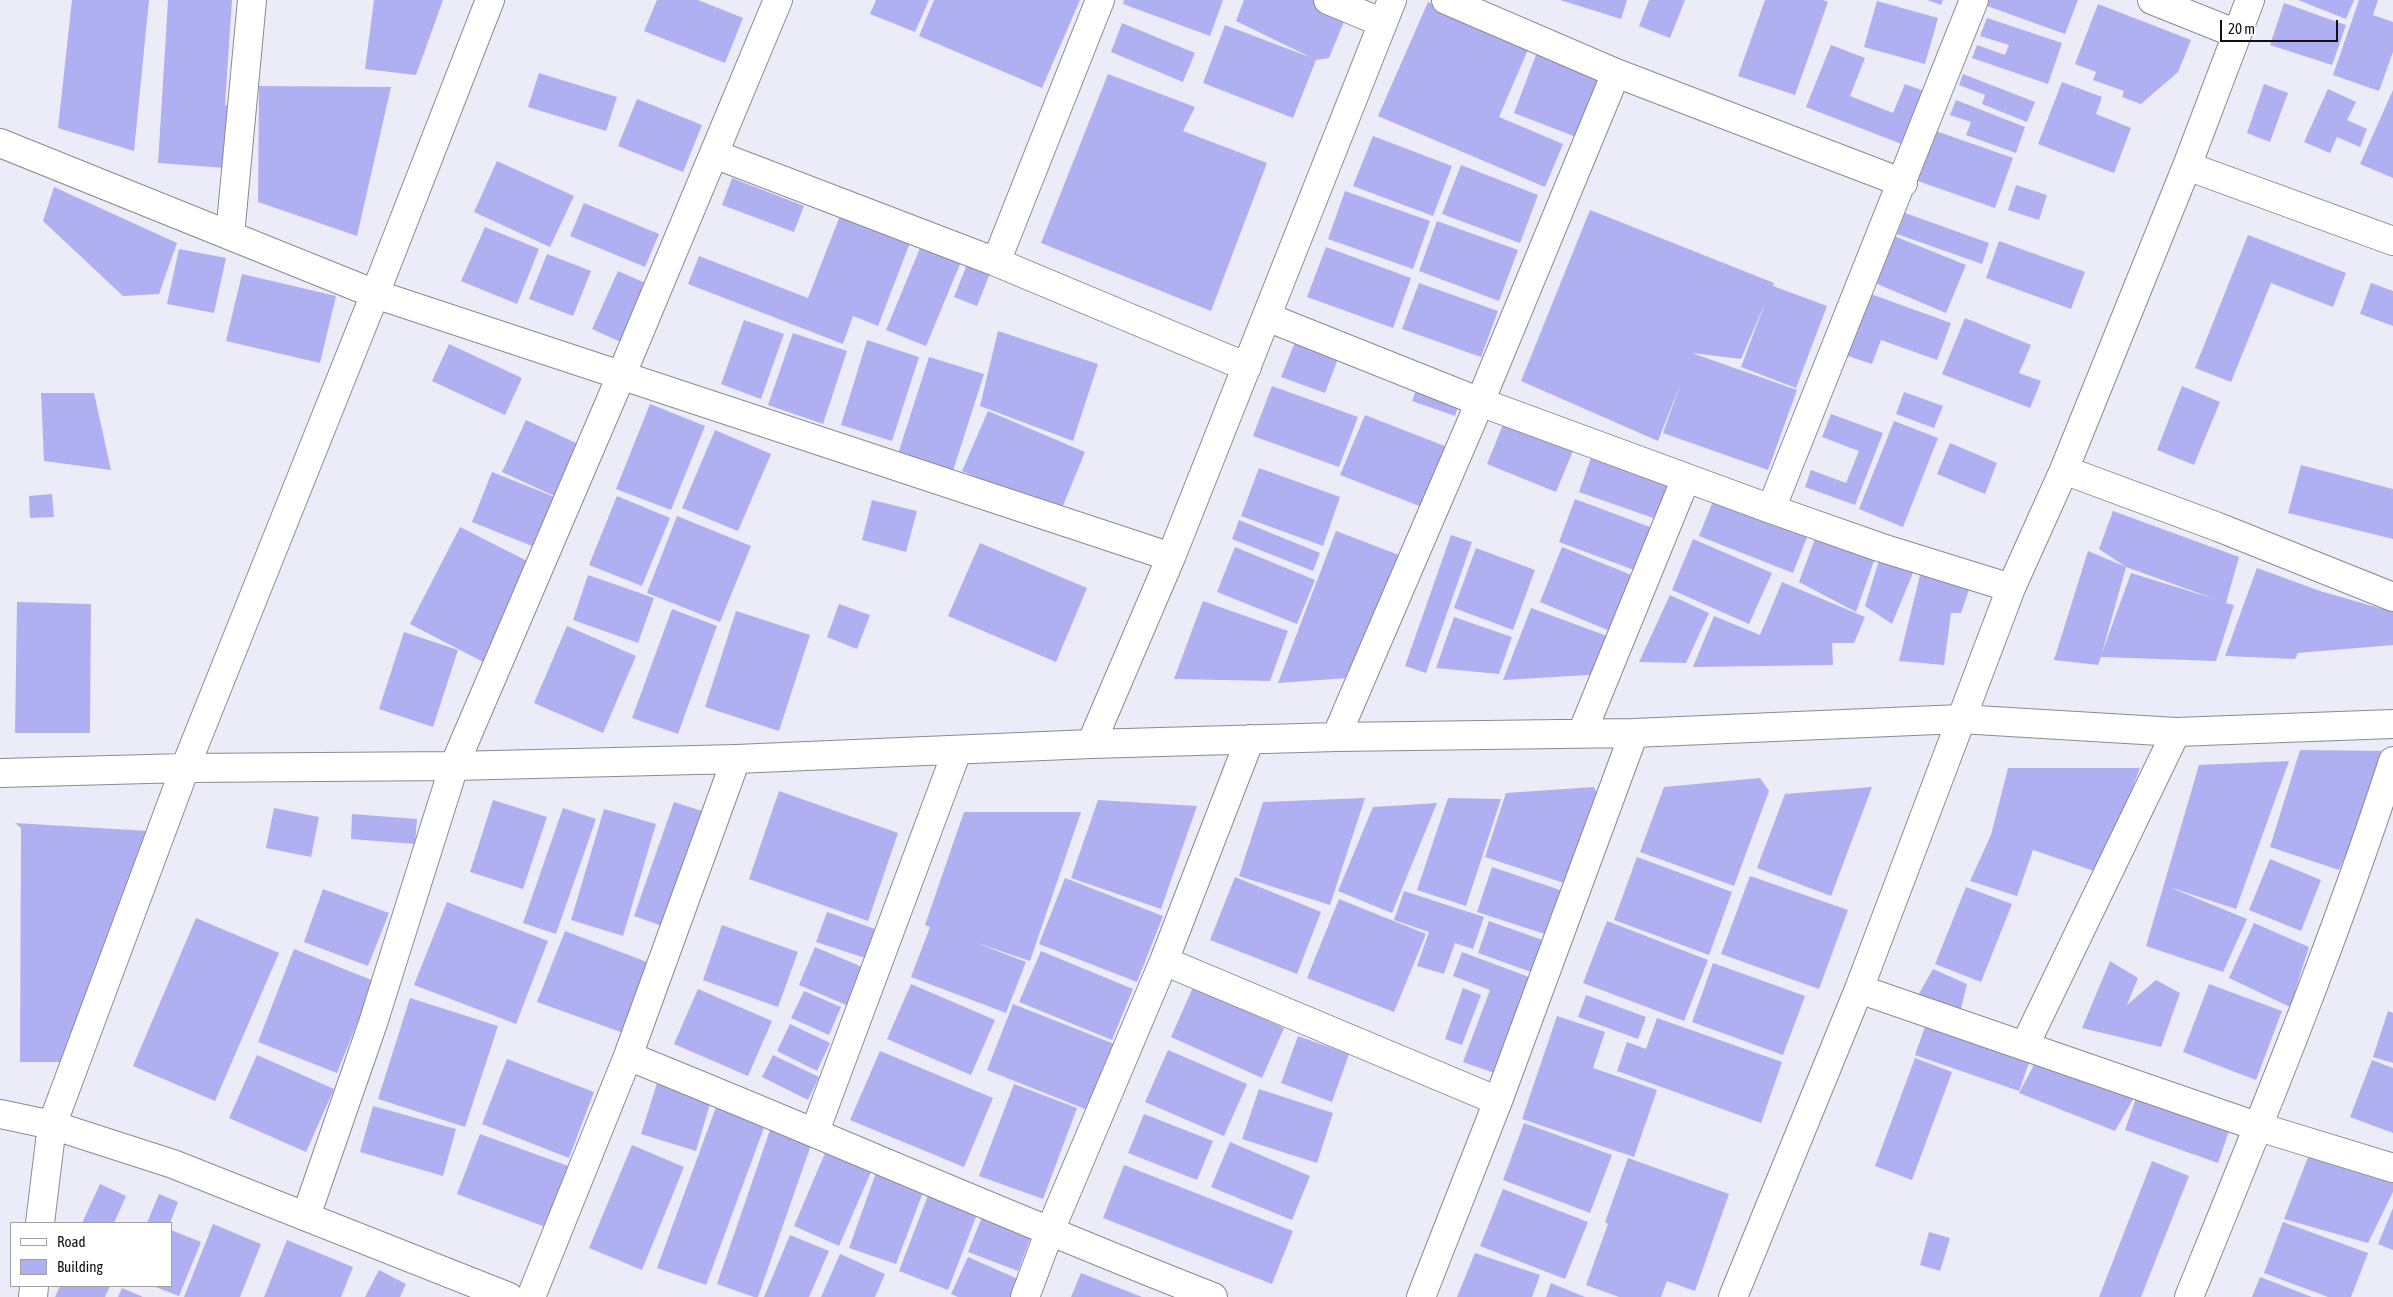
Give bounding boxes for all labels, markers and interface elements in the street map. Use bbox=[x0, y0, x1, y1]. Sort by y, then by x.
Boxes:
scale bar bbox=[2223, 10, 2340, 42]
text: 20 m bbox=[2228, 20, 2255, 37]
legend bbox=[10, 1222, 172, 1287]
text: Road bbox=[57, 1233, 86, 1250]
text: Building bbox=[57, 1258, 103, 1275]

